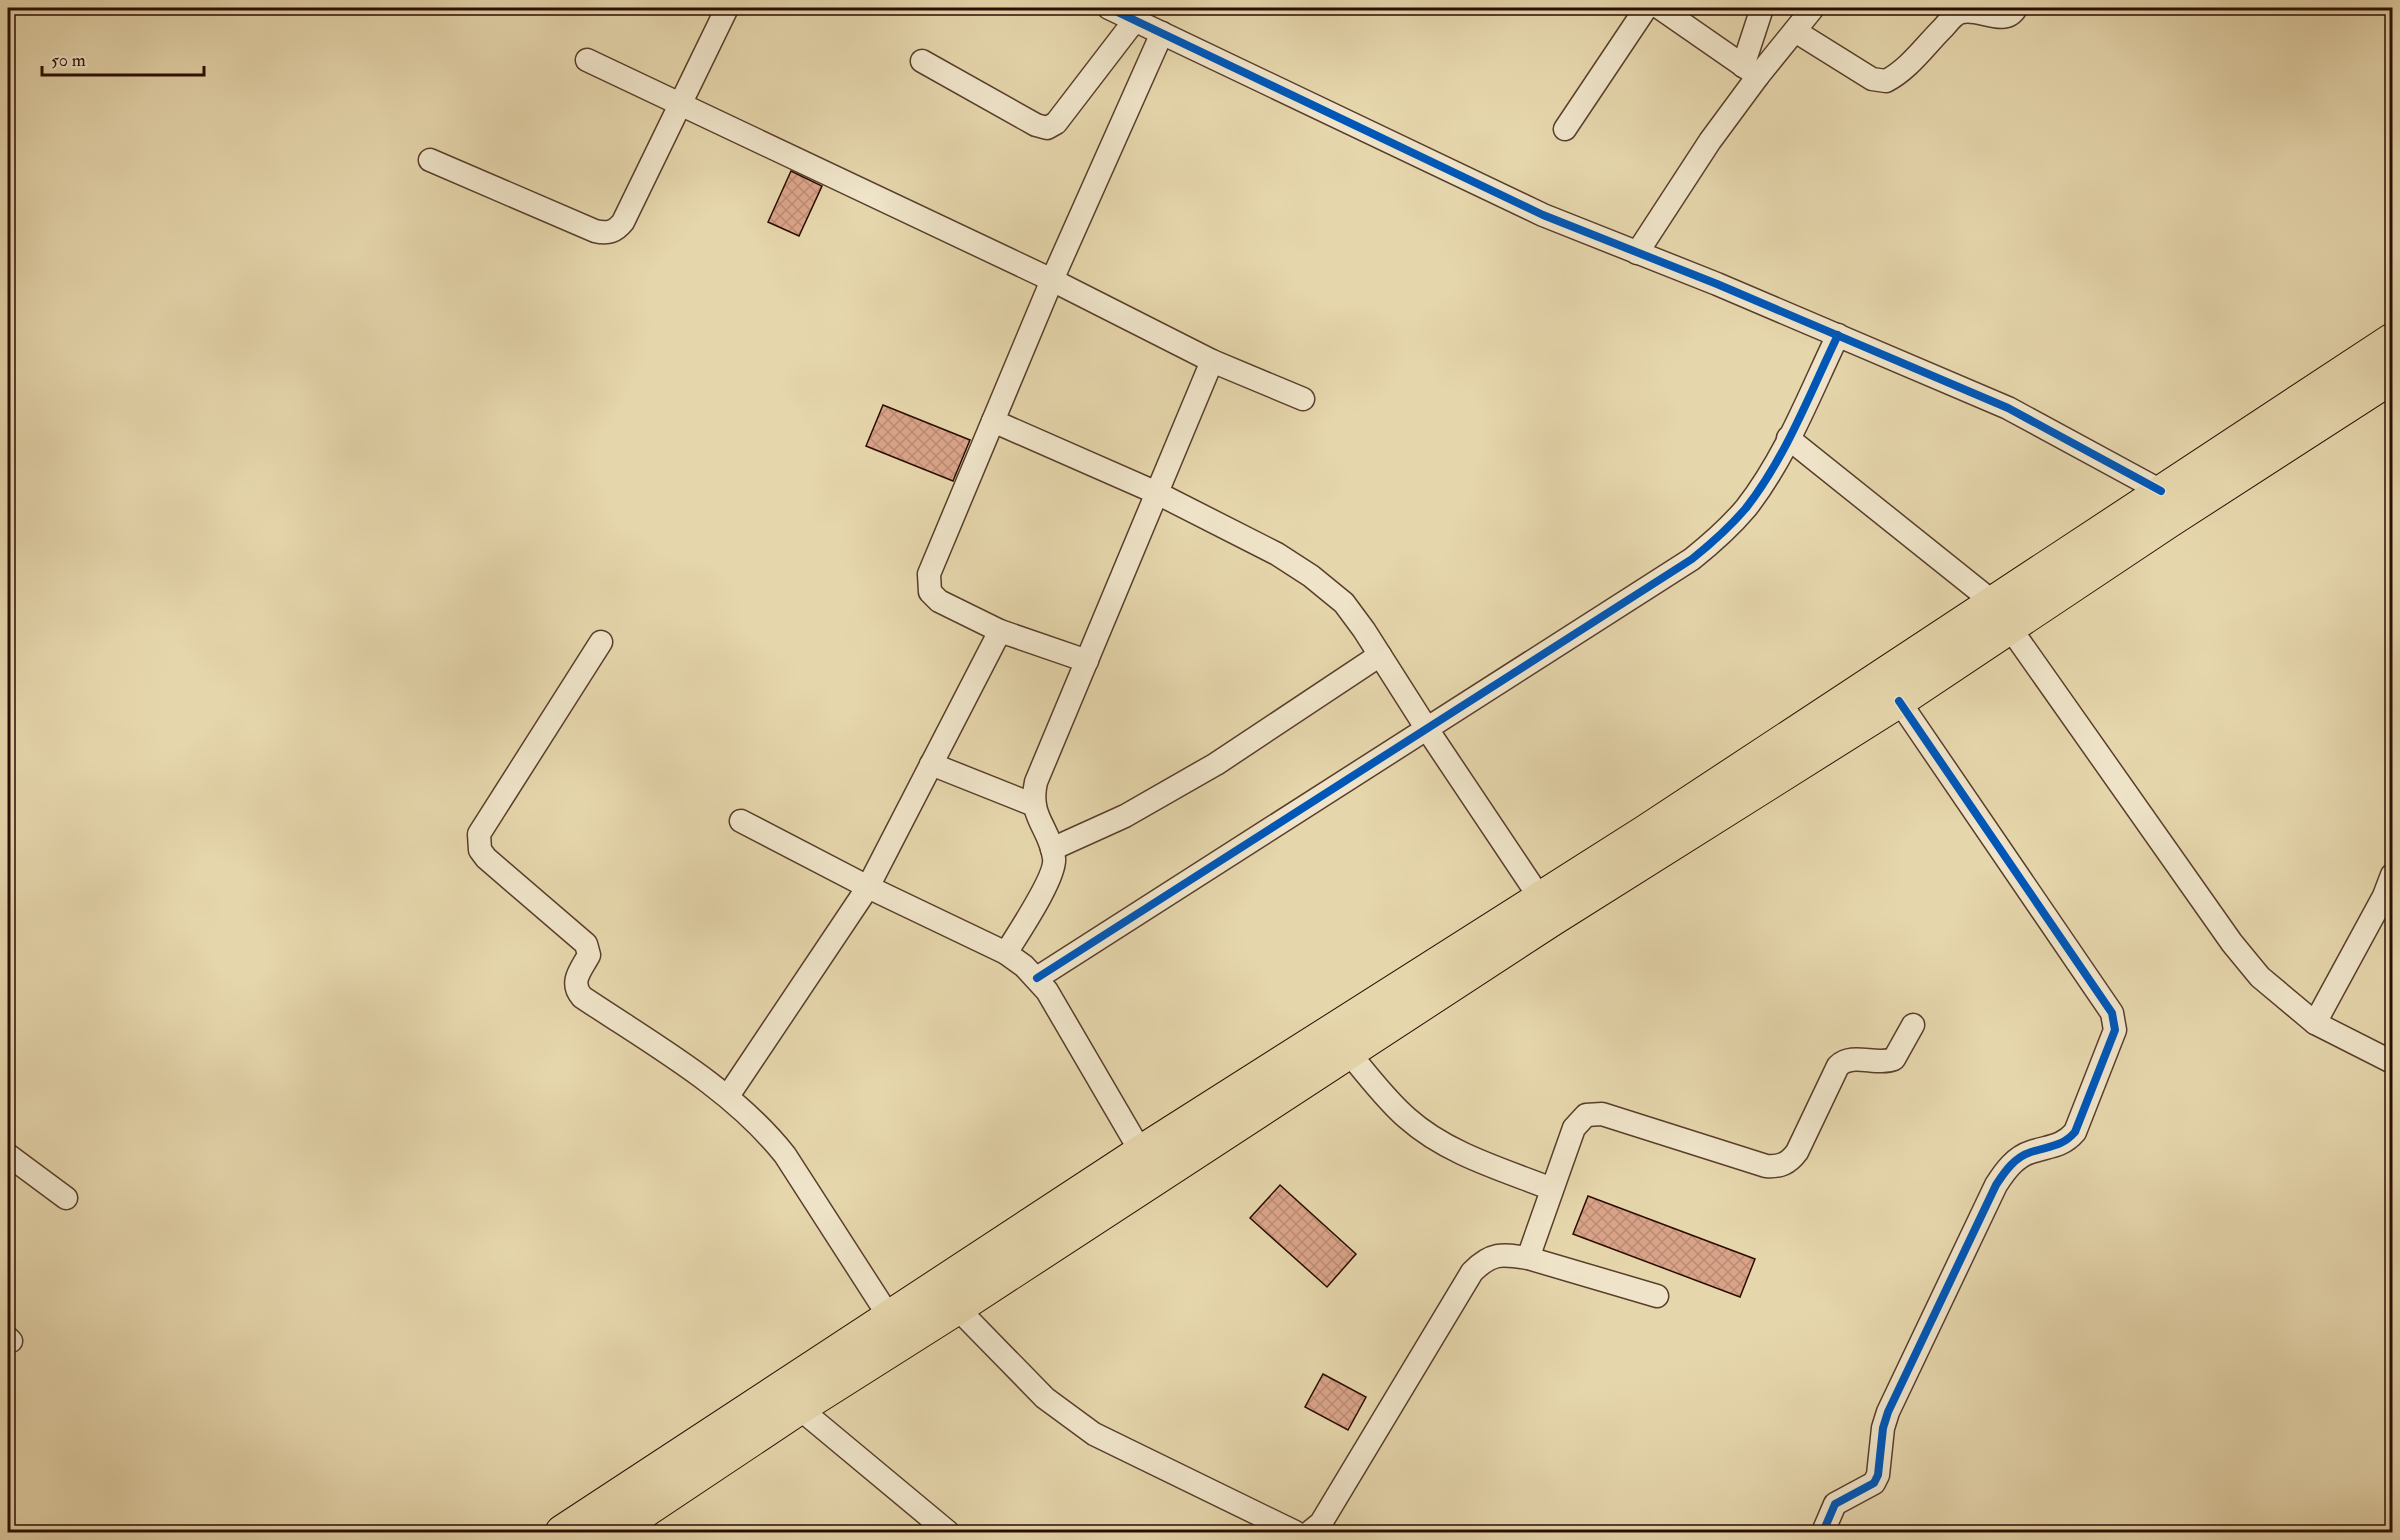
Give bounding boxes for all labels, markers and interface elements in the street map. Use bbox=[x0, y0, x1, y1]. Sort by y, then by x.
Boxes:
scale bar bbox=[42, 39, 204, 77]
text: 50 m bbox=[51, 49, 86, 72]

